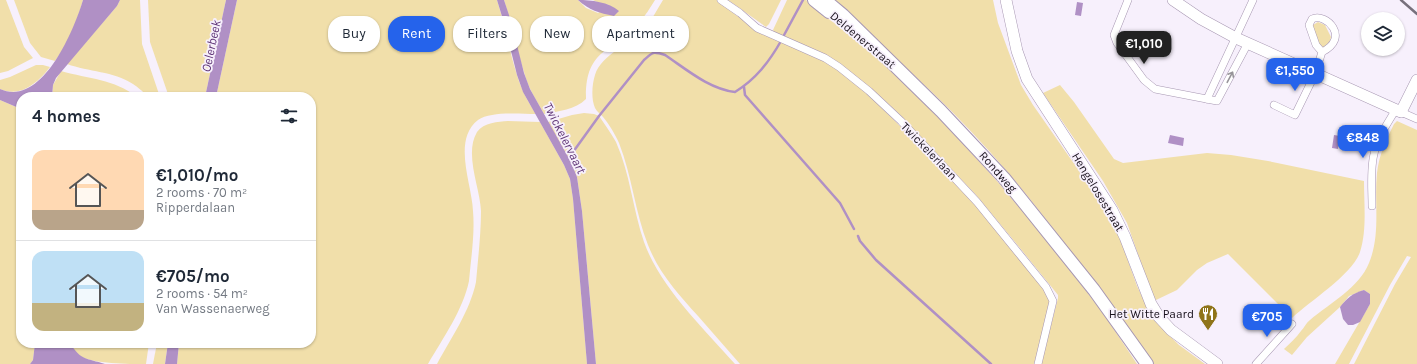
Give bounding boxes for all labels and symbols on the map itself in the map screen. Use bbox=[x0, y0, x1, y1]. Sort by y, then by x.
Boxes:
street label: Deldenerstraat bbox=[827, 8, 899, 72]
water label: Oelerbeek bbox=[198, 18, 224, 73]
pin: €1,010 bbox=[1111, 31, 1177, 65]
pin: €1,550 bbox=[1262, 58, 1328, 92]
one-way arrow bbox=[1227, 71, 1234, 83]
water label: Twickelervaart bbox=[541, 100, 590, 177]
street label: Twickelerlaan bbox=[898, 119, 960, 183]
pin: €848 bbox=[1339, 125, 1387, 159]
street label: Rondweg bbox=[976, 149, 1020, 196]
street label: Hengelosestraat bbox=[1069, 150, 1127, 234]
restaurant icon: Het Witte Paard bbox=[1197, 303, 1219, 331]
pin: €705 bbox=[1243, 304, 1291, 338]
place label: Het Witte Paard bbox=[1109, 307, 1194, 321]

